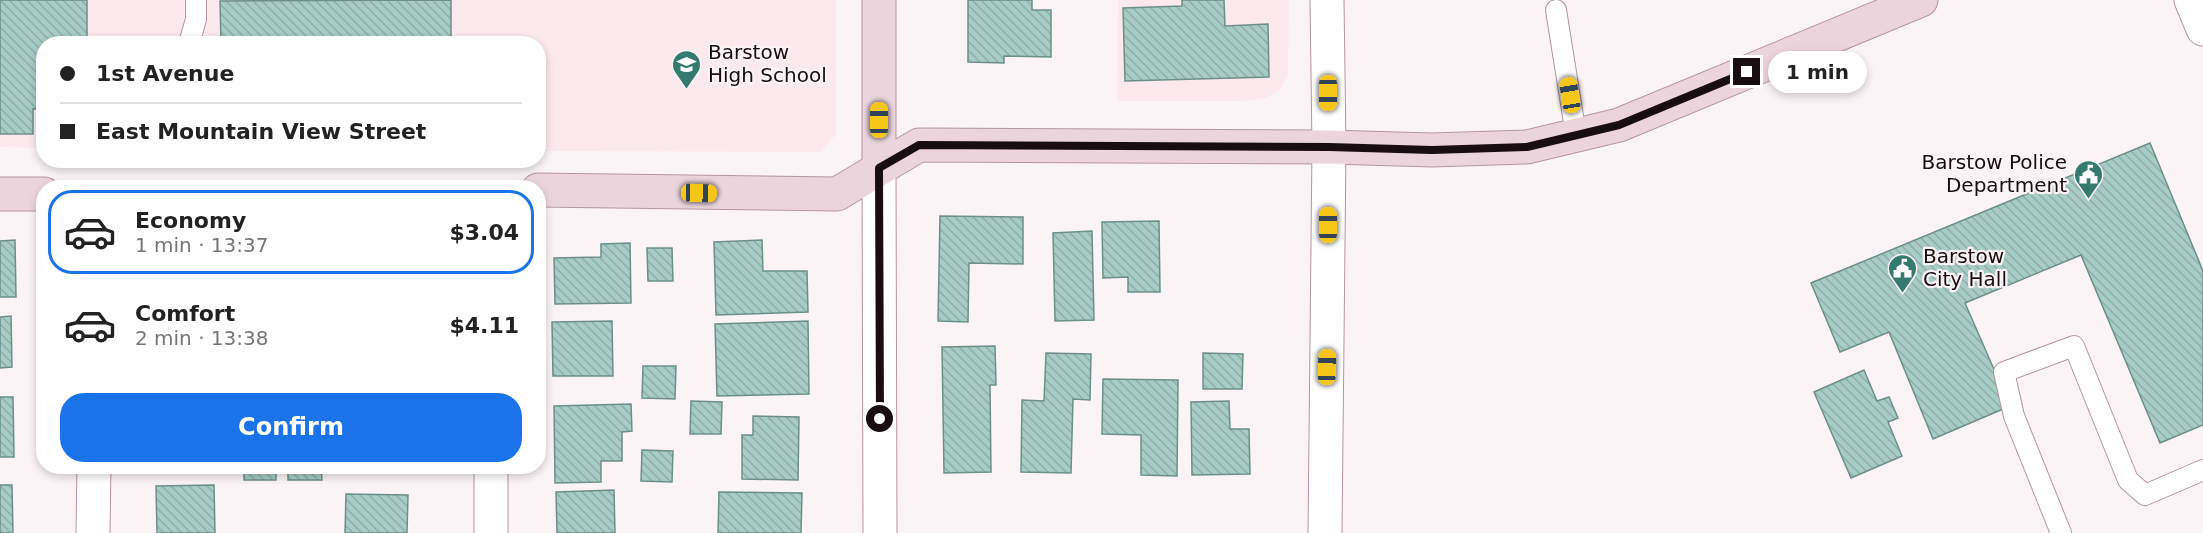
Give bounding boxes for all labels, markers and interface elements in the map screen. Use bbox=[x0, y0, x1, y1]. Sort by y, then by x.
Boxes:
place label: Barstow High School bbox=[708, 40, 827, 87]
school or university icon: Barstow High School bbox=[671, 48, 703, 90]
callout: 1 min bbox=[1768, 51, 1867, 93]
route end bbox=[1733, 58, 1760, 85]
text: 1 min bbox=[1786, 60, 1849, 84]
text: 1st Avenue bbox=[96, 61, 234, 86]
car bbox=[1319, 75, 1337, 111]
car bbox=[1558, 76, 1582, 114]
car bbox=[870, 102, 888, 138]
text: East Mountain View Street bbox=[96, 119, 426, 144]
place label: Barstow Police Department bbox=[1922, 150, 2067, 197]
public building icon: Barstow Police Department bbox=[2072, 158, 2104, 200]
car bbox=[681, 184, 717, 202]
icon: car bbox=[63, 205, 117, 259]
car bbox=[1319, 207, 1337, 243]
text: Economy bbox=[135, 208, 246, 233]
text: $3.04 bbox=[449, 220, 519, 245]
text: 1 min · 13:37 bbox=[135, 233, 269, 257]
place label: Barstow City Hall bbox=[1923, 244, 2007, 291]
public building icon: Barstow City Hall bbox=[1886, 252, 1918, 294]
icon: car bbox=[63, 298, 117, 352]
text: Comfort bbox=[135, 301, 235, 326]
text: $4.11 bbox=[449, 313, 519, 338]
text: 2 min · 13:38 bbox=[135, 326, 269, 350]
car bbox=[1318, 349, 1336, 385]
button: Confirm bbox=[60, 393, 522, 462]
route start bbox=[866, 405, 893, 432]

